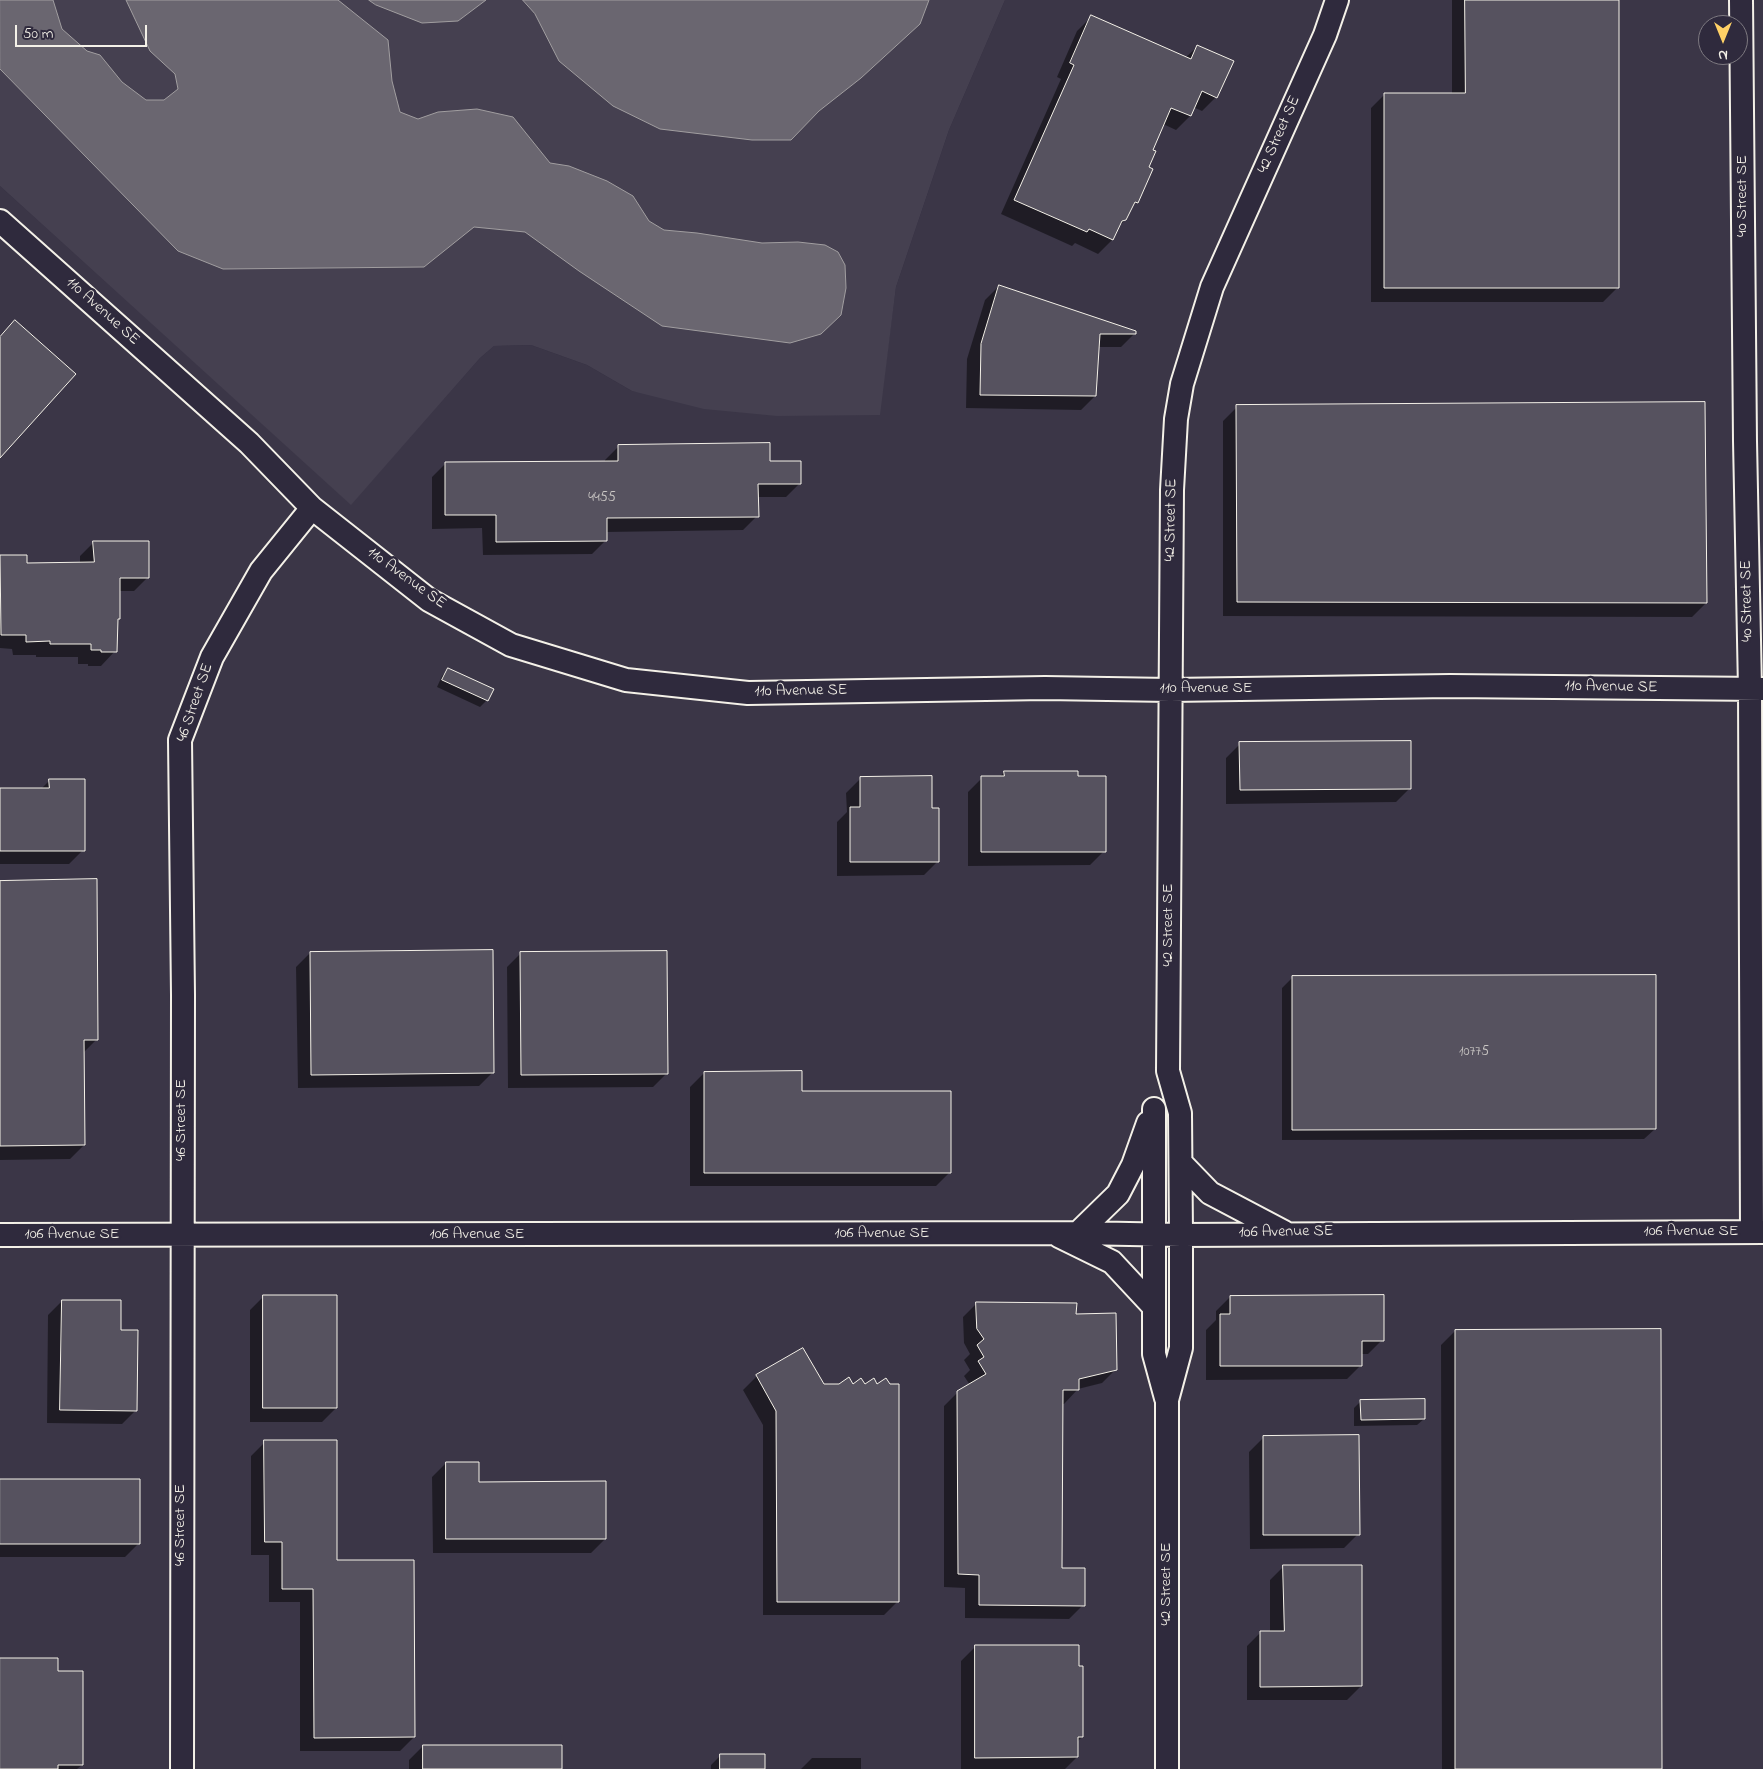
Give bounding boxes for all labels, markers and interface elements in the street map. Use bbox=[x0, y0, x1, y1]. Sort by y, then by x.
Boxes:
scale bar bbox=[18, 15, 150, 47]
north arrow bbox=[1698, 15, 1748, 65]
text: 50 m bbox=[23, 23, 53, 45]
text: N bbox=[1718, 44, 1728, 65]
street label: 42 Street SE bbox=[1254, 93, 1306, 177]
street label: 40 Street SE bbox=[1733, 155, 1753, 237]
street label: 110 Avenue SE bbox=[61, 274, 143, 350]
street label: 42 Street SE bbox=[1162, 478, 1182, 562]
house number: 4455 bbox=[588, 491, 616, 507]
street label: 110 Avenue SE bbox=[363, 544, 449, 614]
street label: 40 Street SE bbox=[1738, 560, 1758, 642]
street label: 46 Street SE bbox=[174, 661, 218, 745]
street label: 110 Avenue SE bbox=[1564, 678, 1658, 698]
street label: 110 Avenue SE bbox=[1160, 679, 1252, 699]
street label: 110 Avenue SE bbox=[754, 682, 848, 702]
street label: 42 Street SE bbox=[1159, 884, 1179, 966]
house number: 10775 bbox=[1459, 1045, 1489, 1061]
street label: 46 Street SE bbox=[172, 1079, 192, 1161]
street label: 106 Avenue SE bbox=[1644, 1222, 1738, 1242]
street label: 106 Avenue SE bbox=[1238, 1223, 1334, 1243]
street label: 106 Avenue SE bbox=[835, 1224, 929, 1244]
street label: 106 Avenue SE bbox=[25, 1225, 119, 1245]
street label: 106 Avenue SE bbox=[430, 1225, 524, 1245]
street label: 46 Street SE bbox=[171, 1484, 191, 1566]
street label: 42 Street SE bbox=[1157, 1543, 1177, 1625]

